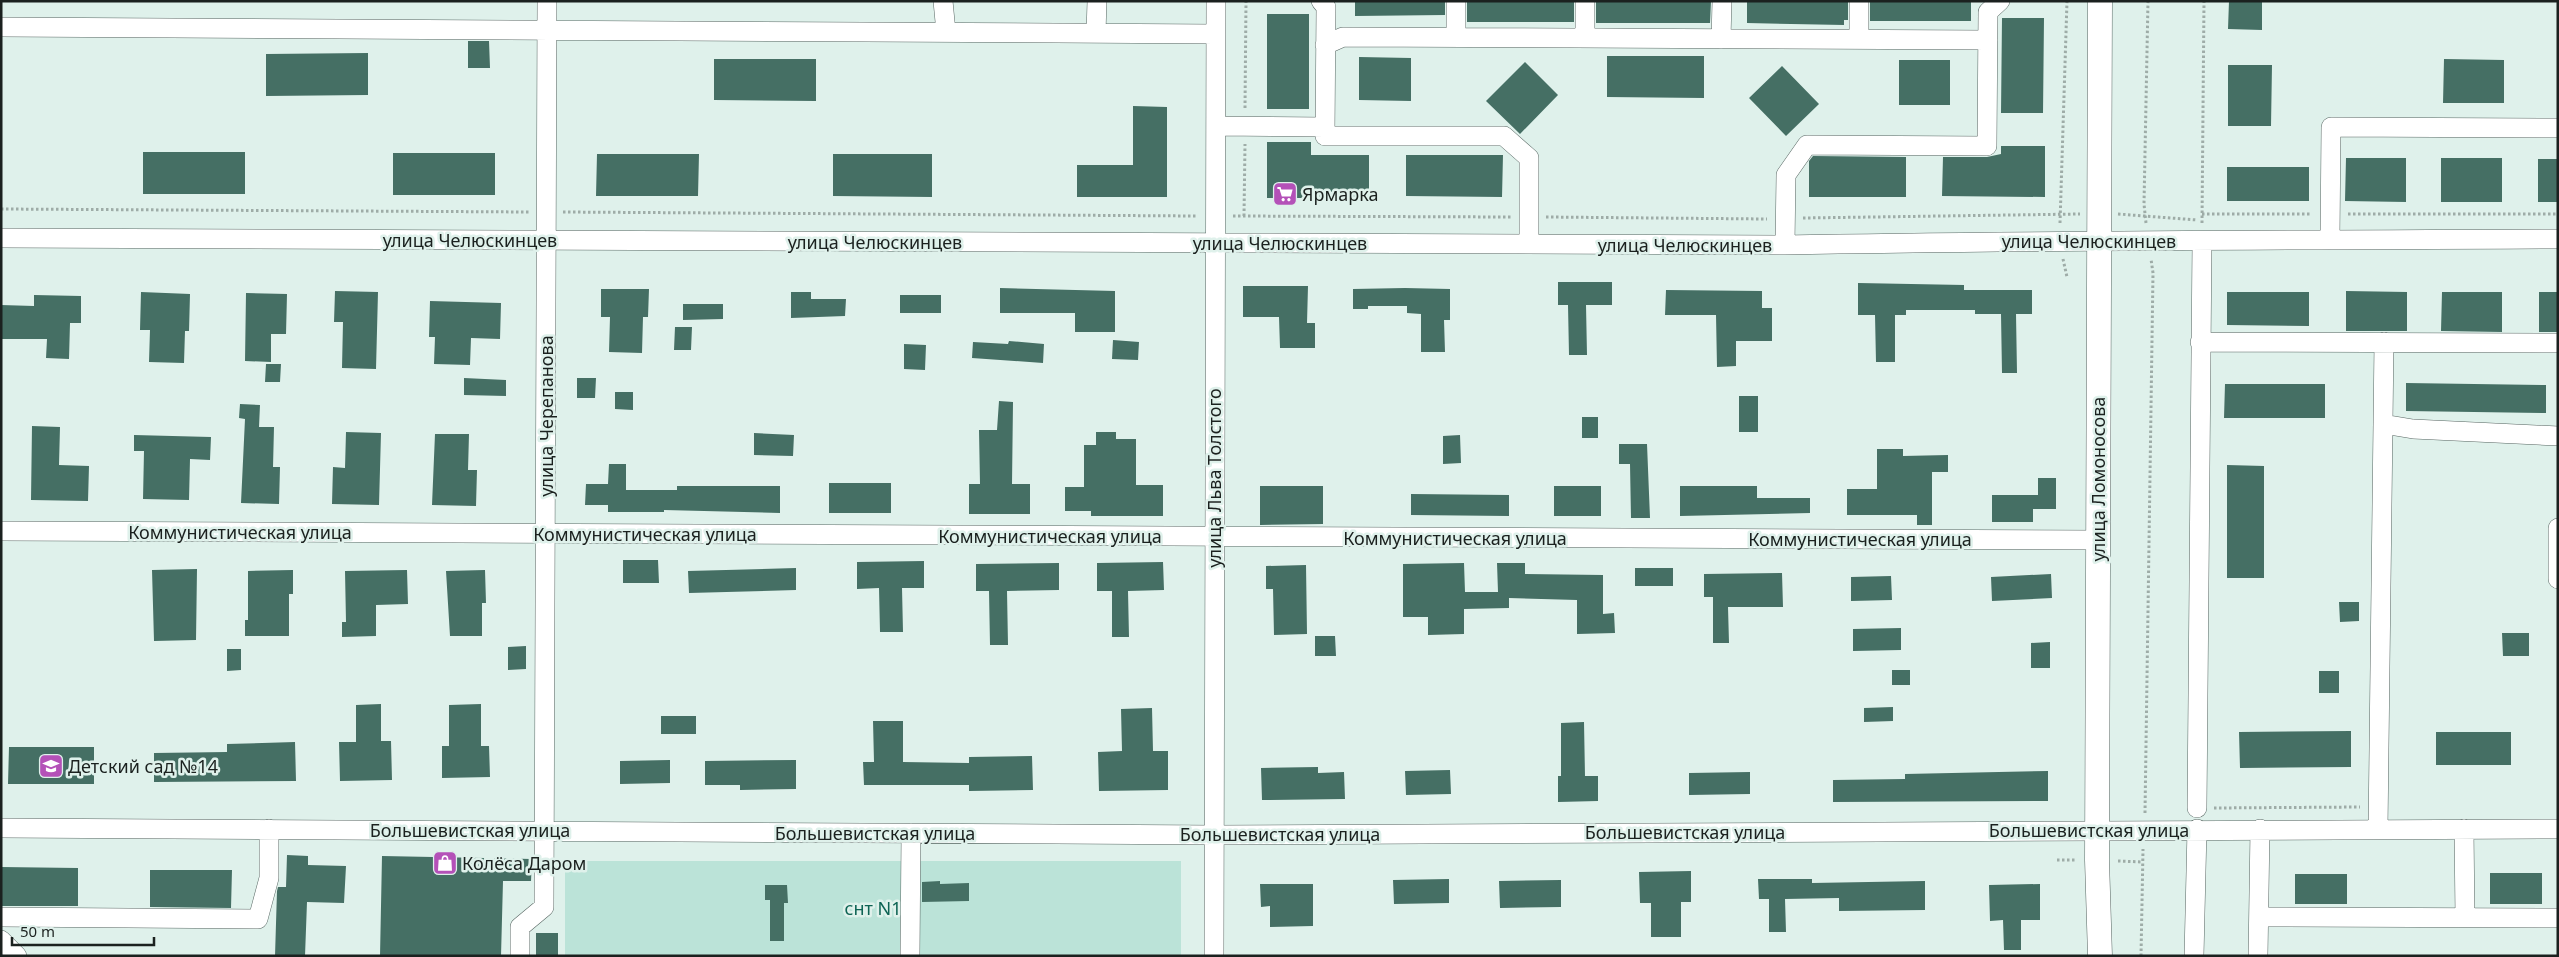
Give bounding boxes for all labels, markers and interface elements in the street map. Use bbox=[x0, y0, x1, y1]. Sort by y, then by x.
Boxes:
supermarket icon: Ярмарка bbox=[1272, 181, 1298, 207]
place label: Ярмарка bbox=[1302, 182, 1378, 206]
street label: улица Челюскинцев bbox=[383, 228, 557, 252]
street label: улица Челюскинцев bbox=[2002, 229, 2176, 253]
street label: улица Челюскинцев bbox=[788, 230, 962, 254]
street label: улица Челюскинцев bbox=[1193, 231, 1367, 255]
street label: улица Челюскинцев bbox=[1598, 233, 1772, 257]
street label: улица Черепанова bbox=[534, 335, 558, 497]
street label: улица Льва Толстого bbox=[1202, 388, 1226, 568]
street label: улица Ломоносова bbox=[2086, 397, 2110, 561]
street label: Коммунистическая улица bbox=[128, 520, 352, 544]
street label: Коммунистическая улица bbox=[533, 522, 757, 546]
street label: Коммунистическая улица bbox=[938, 524, 1162, 548]
street label: Коммунистическая улица bbox=[1343, 526, 1567, 550]
street label: Коммунистическая улица bbox=[1748, 527, 1972, 551]
school or university icon: Детский сад №14 bbox=[38, 753, 64, 779]
place label: Детский сад №14 bbox=[68, 754, 218, 778]
street label: Большевистская улица bbox=[370, 818, 570, 842]
street label: Большевистская улица bbox=[1989, 818, 2189, 842]
street label: Большевистская улица bbox=[1585, 820, 1785, 844]
street label: Большевистская улица bbox=[775, 821, 975, 845]
street label: Большевистская улица bbox=[1180, 822, 1380, 846]
shop icon: Колёса Даром bbox=[432, 850, 458, 876]
place label: Колёса Даром bbox=[462, 851, 586, 875]
park label: снт N1 bbox=[845, 896, 901, 920]
scale bar bbox=[12, 914, 155, 946]
text: 50 m bbox=[20, 921, 55, 941]

